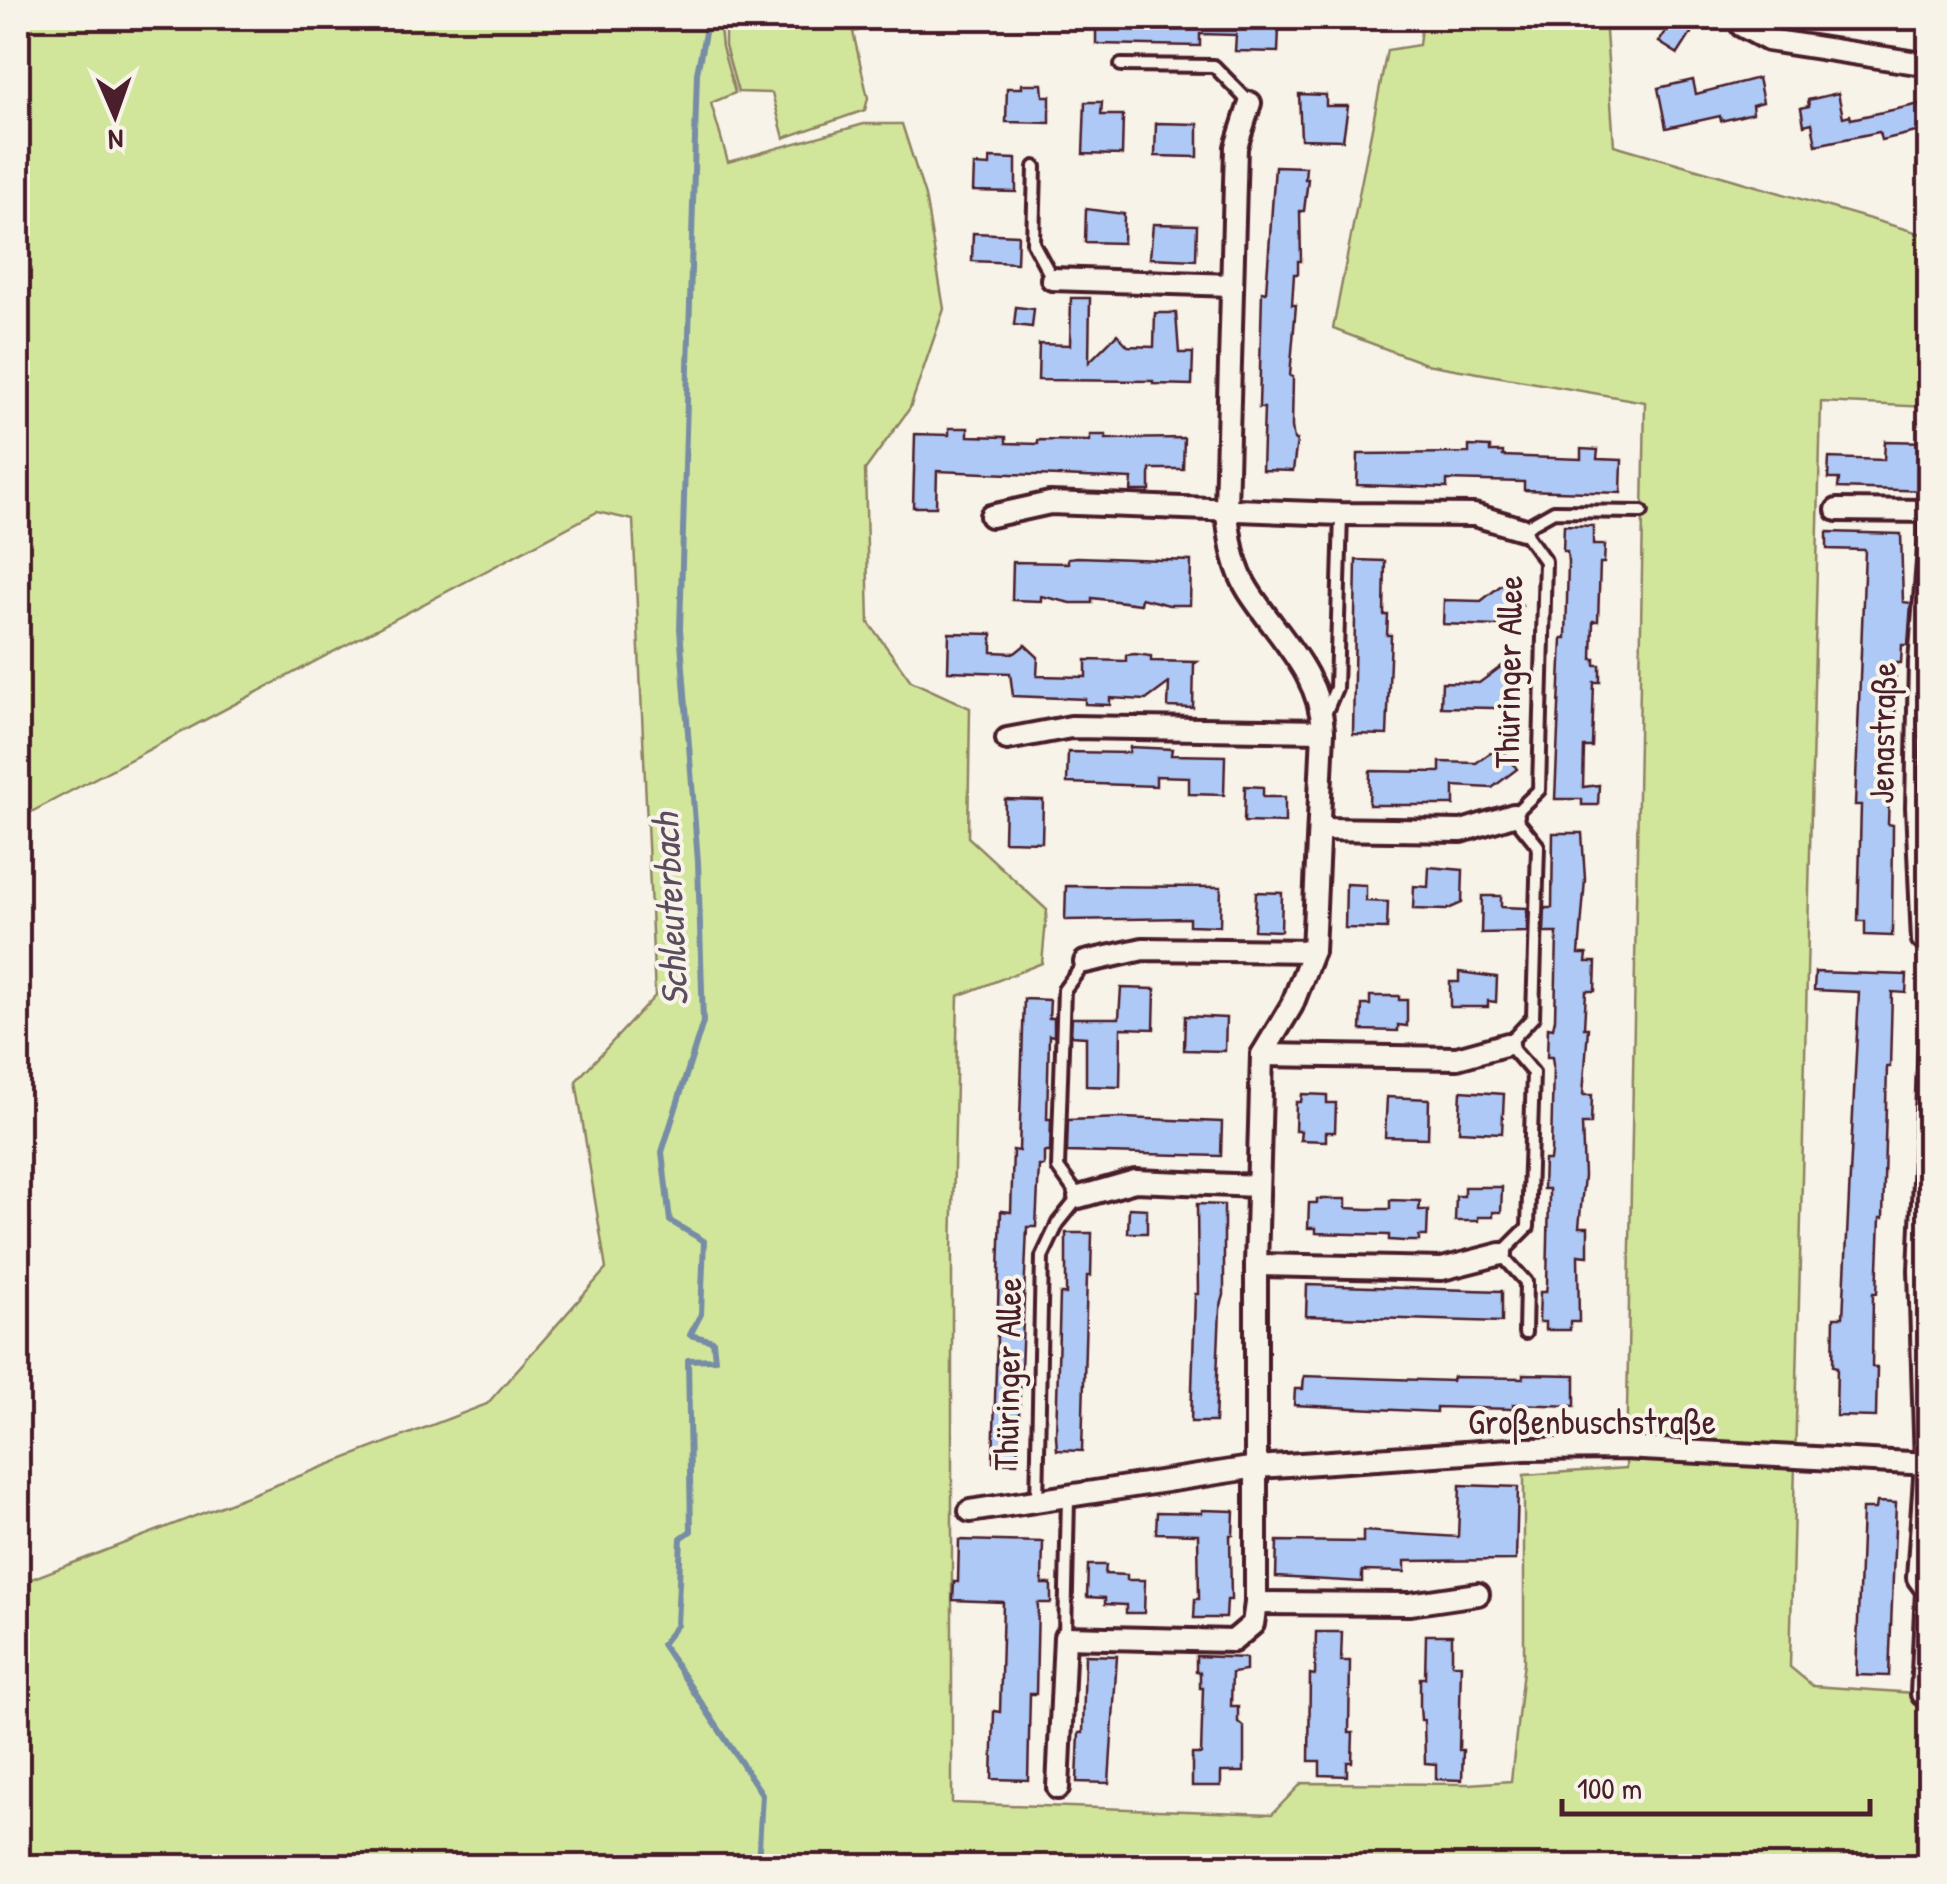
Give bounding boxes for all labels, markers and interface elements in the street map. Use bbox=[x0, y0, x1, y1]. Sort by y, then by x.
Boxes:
north arrow bbox=[65, 65, 165, 165]
text: N bbox=[108, 121, 124, 159]
street label: Thüringer Allee bbox=[1483, 575, 1533, 769]
street label: Jenastraße bbox=[1857, 662, 1907, 804]
water label: Schleuterbach bbox=[638, 809, 700, 1008]
street label: Thüringer Allee bbox=[982, 1277, 1032, 1471]
street label: Großenbuschstraße bbox=[1468, 1398, 1716, 1445]
scale bar bbox=[1562, 1754, 1870, 1816]
text: 100 m bbox=[1577, 1768, 1642, 1808]

